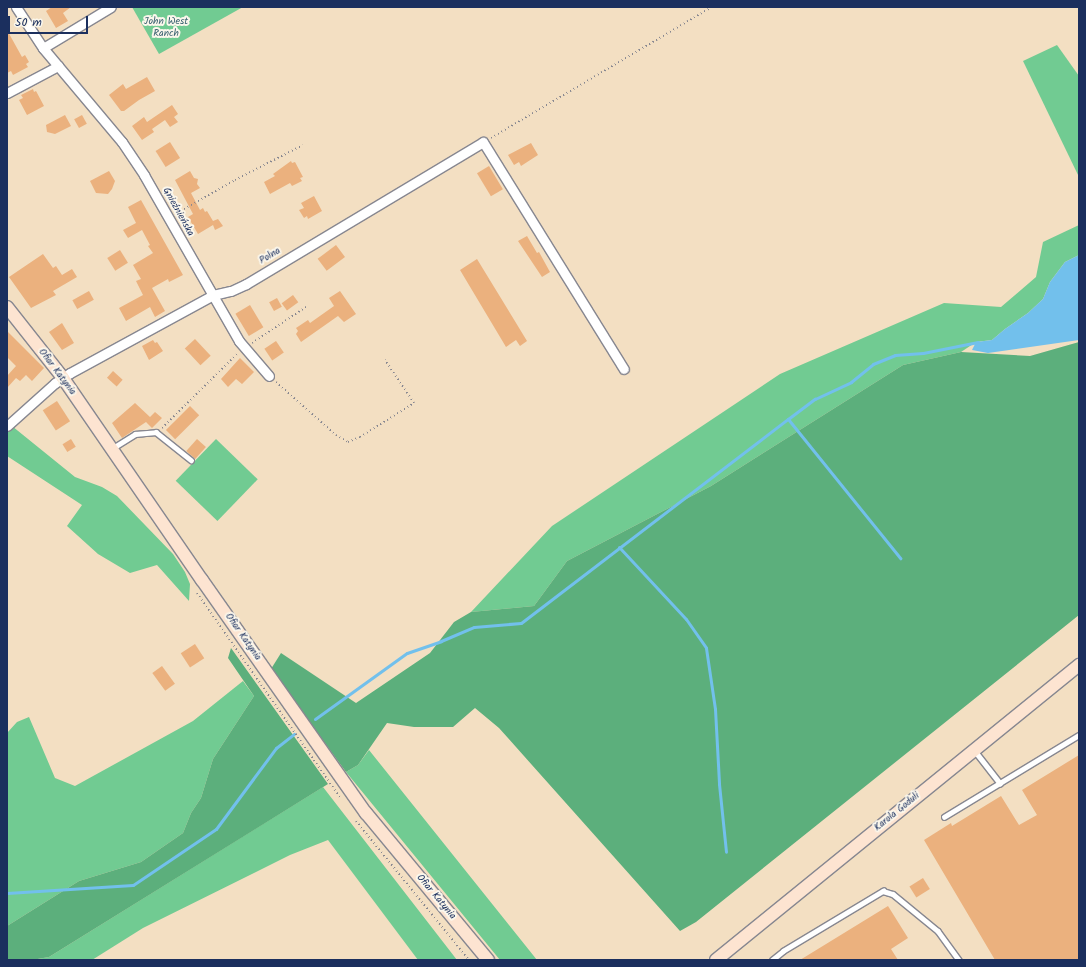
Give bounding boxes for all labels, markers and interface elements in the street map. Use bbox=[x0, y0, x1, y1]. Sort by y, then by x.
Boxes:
scale bar bbox=[10, 8, 90, 34]
text: 50 m bbox=[15, 13, 42, 32]
park label: John West Ranch bbox=[144, 15, 188, 38]
street label: Gnieźnieńska bbox=[160, 186, 196, 238]
street label: Polna bbox=[257, 245, 283, 267]
street label: Ofiar Katynia bbox=[36, 346, 78, 398]
street label: Ofiar Katynia bbox=[222, 611, 264, 663]
street label: Karola Goduli bbox=[872, 790, 922, 834]
street label: Ofiar Katynia bbox=[414, 872, 458, 922]

